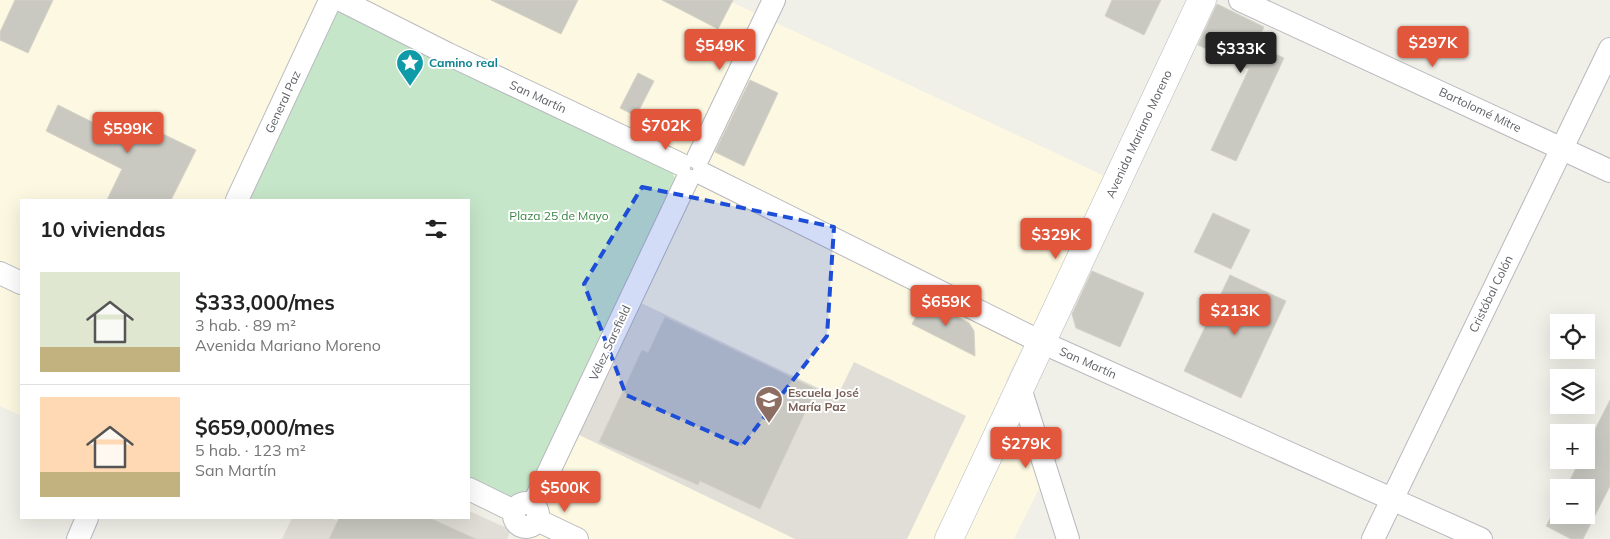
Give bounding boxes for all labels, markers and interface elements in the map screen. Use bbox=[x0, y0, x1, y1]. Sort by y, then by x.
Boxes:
pin: $297K bbox=[1398, 26, 1468, 68]
pin: $549K bbox=[685, 28, 755, 71]
pin: $333K bbox=[1206, 32, 1276, 74]
text: $297K bbox=[1408, 32, 1458, 52]
text: $549K bbox=[695, 35, 745, 55]
text: $333K bbox=[1216, 38, 1266, 58]
place icon: Camino real bbox=[395, 48, 425, 87]
place label: Camino real bbox=[429, 55, 498, 70]
street label: Avenida Mariano Moreno bbox=[1102, 67, 1175, 200]
street label: General Paz bbox=[262, 68, 304, 135]
street label: San Martín bbox=[507, 77, 569, 116]
street label: Bartolomé Mitre bbox=[1437, 84, 1524, 135]
pin: $702K bbox=[631, 108, 701, 151]
pin: $599K bbox=[93, 112, 163, 154]
text: $702K bbox=[641, 115, 691, 135]
text: $599K bbox=[103, 118, 153, 138]
park label: Plaza 25 de Mayo bbox=[509, 208, 609, 223]
icon: filters bbox=[422, 215, 450, 243]
text: 10 viviendas bbox=[40, 216, 166, 242]
pin: $329K bbox=[1021, 218, 1091, 260]
text: $329K bbox=[1031, 224, 1081, 244]
street label: Cristóbal Colón bbox=[1465, 253, 1516, 335]
pin: $659K bbox=[911, 284, 981, 327]
text: $333,000/mes bbox=[195, 289, 335, 315]
text: $659K bbox=[921, 291, 971, 311]
icon: home bbox=[80, 292, 140, 352]
pin: $213K bbox=[1200, 294, 1270, 336]
text: $213K bbox=[1210, 300, 1260, 320]
street label: Vélez Sarsfield bbox=[586, 303, 634, 383]
map controls bbox=[1550, 314, 1595, 524]
button: locate bbox=[1550, 314, 1595, 359]
text: 3 hab. · 89 m² bbox=[195, 315, 296, 335]
text: Avenida Mariano Moreno bbox=[195, 335, 381, 355]
street label: San Martín bbox=[1057, 343, 1119, 382]
button: layers bbox=[1550, 369, 1595, 414]
school or university icon: Escuela José María Paz bbox=[754, 385, 784, 424]
place label: Escuela José María Paz bbox=[788, 385, 859, 414]
text: $659,000/mes bbox=[195, 414, 335, 440]
icon: home bbox=[80, 417, 140, 477]
button: + bbox=[1550, 424, 1595, 469]
pin: $279K bbox=[991, 426, 1061, 469]
text: $279K bbox=[1001, 433, 1051, 453]
text: 5 hab. · 123 m² bbox=[195, 440, 306, 460]
text: San Martín bbox=[195, 460, 276, 480]
pin: $500K bbox=[530, 470, 600, 513]
text: $500K bbox=[540, 477, 590, 497]
button: − bbox=[1550, 479, 1595, 524]

